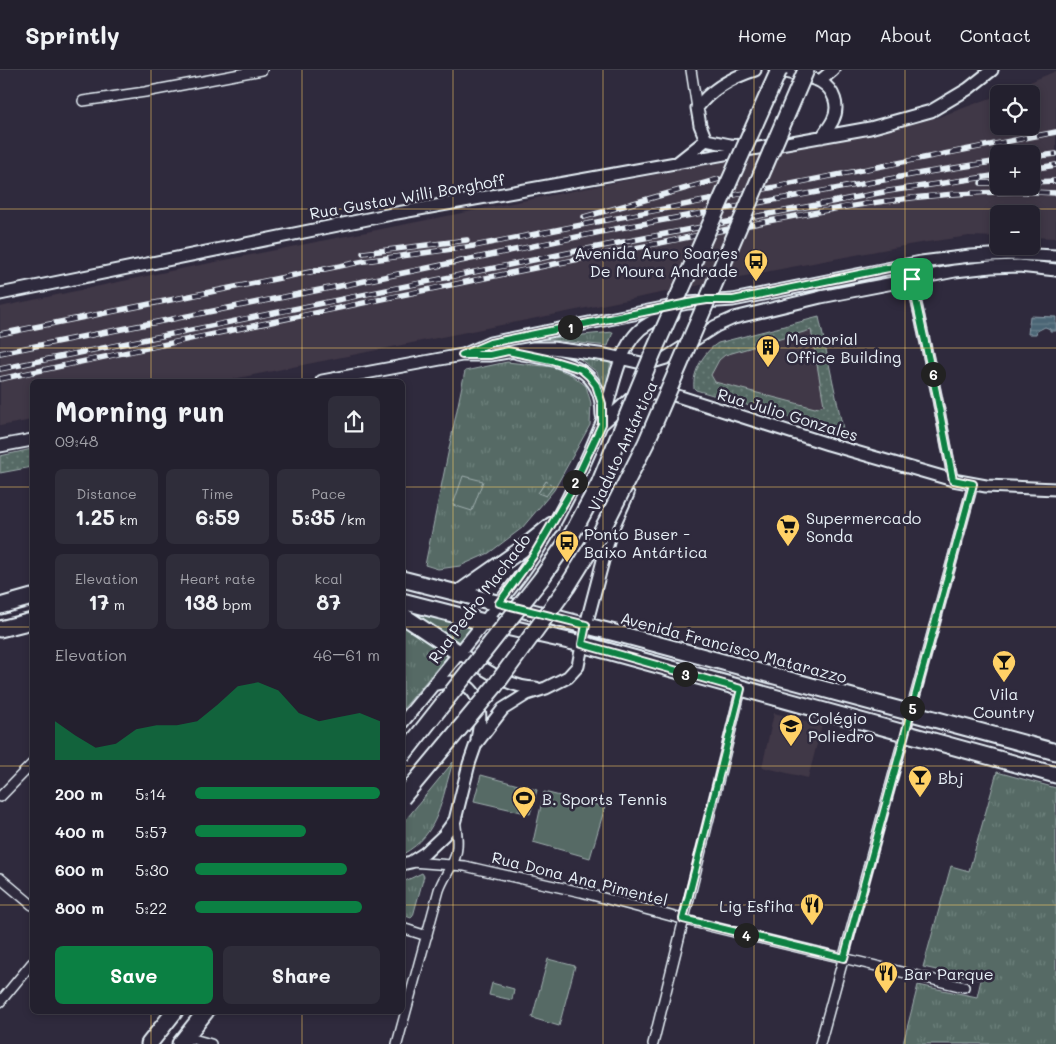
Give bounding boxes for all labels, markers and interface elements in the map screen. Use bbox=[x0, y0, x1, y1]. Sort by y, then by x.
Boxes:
text: Sprintly bbox=[25, 19, 120, 50]
text: Home bbox=[738, 23, 787, 47]
text: Map bbox=[815, 23, 851, 47]
text: About bbox=[879, 23, 932, 47]
text: Contact bbox=[960, 23, 1031, 47]
map controls bbox=[990, 85, 1040, 255]
button: locate bbox=[990, 85, 1040, 135]
button: + bbox=[990, 145, 1040, 195]
street label: Rua Gustav Willi Borghoff bbox=[308, 168, 507, 224]
button: − bbox=[990, 205, 1040, 255]
place label: Avenida Auro Soares De Moura Andrade bbox=[575, 242, 738, 281]
bus stop icon: Avenida Auro Soares De Moura Andrade bbox=[743, 248, 769, 282]
pin bbox=[891, 258, 933, 300]
icon: arrive bbox=[898, 265, 926, 293]
pin: 1 bbox=[558, 314, 582, 340]
text: 1 bbox=[567, 318, 574, 337]
place label: Memorial Office Building bbox=[786, 328, 901, 367]
building icon: Memorial Office Building bbox=[755, 334, 781, 368]
pin: 6 bbox=[920, 362, 946, 386]
text: 6 bbox=[929, 365, 938, 384]
street label: Viaduto Antártica bbox=[582, 377, 662, 515]
street label: Rua Julio Gonzales bbox=[715, 383, 861, 445]
text: Morning run bbox=[55, 393, 224, 429]
button: share bbox=[328, 396, 380, 448]
text: 09:48 bbox=[55, 430, 98, 451]
pin: 2 bbox=[562, 470, 588, 494]
text: 2 bbox=[572, 473, 579, 492]
text: Distance bbox=[76, 484, 137, 503]
text: Time bbox=[202, 484, 233, 503]
text: Pace bbox=[311, 484, 346, 503]
text: 1.25 bbox=[75, 503, 115, 530]
text: 6:59 bbox=[195, 503, 240, 530]
text: 5:35 bbox=[291, 503, 335, 530]
place label: Supermercado Sonda bbox=[806, 507, 921, 546]
text: km bbox=[115, 510, 138, 529]
text: /km bbox=[335, 510, 366, 529]
supermarket icon: Supermercado Sonda bbox=[775, 513, 801, 547]
place label: Ponto Buser - Baixo Antártica bbox=[584, 523, 708, 562]
street label: Rua Pedro Machado bbox=[423, 529, 535, 667]
bus stop icon: Ponto Buser - Baixo Antártica bbox=[554, 529, 580, 563]
text: Elevation bbox=[75, 569, 138, 588]
text: Heart rate bbox=[180, 569, 255, 588]
text: kcal bbox=[315, 569, 342, 588]
text: 17 bbox=[88, 588, 109, 615]
text: 138 bbox=[183, 588, 218, 615]
text: 87 bbox=[316, 588, 341, 615]
text: m bbox=[109, 595, 125, 614]
text: bpm bbox=[218, 595, 252, 614]
street label: Avenida Francisco Matarazzo bbox=[618, 607, 850, 687]
text: Elevation bbox=[55, 644, 127, 665]
text: 46–61 m bbox=[313, 644, 380, 665]
bar icon: Vila Country bbox=[991, 649, 1017, 683]
pin: 3 bbox=[672, 662, 698, 686]
text: 3 bbox=[681, 665, 690, 684]
place label: Vila Country bbox=[973, 683, 1035, 722]
pin: 5 bbox=[900, 696, 924, 720]
text: 5 bbox=[908, 699, 917, 718]
place label: Colégio Poliedro bbox=[808, 707, 874, 746]
school or university icon: Colégio Poliedro bbox=[778, 713, 804, 747]
bar icon: Bbj bbox=[907, 764, 933, 798]
place label: Bbj bbox=[938, 767, 964, 788]
text: 200 m bbox=[55, 783, 103, 804]
text: 5:14 bbox=[135, 783, 166, 804]
sports icon: B. Sports Tennis bbox=[511, 785, 537, 819]
place label: B. Sports Tennis bbox=[542, 788, 667, 809]
text: 400 m bbox=[55, 821, 104, 842]
text: 5:57 bbox=[135, 821, 168, 842]
street label: Rua Dona Ana Pimentel bbox=[490, 846, 670, 910]
text: 600 m bbox=[55, 859, 104, 880]
text: 5:30 bbox=[135, 859, 169, 880]
restaurant icon: Lig Esfiha bbox=[799, 892, 825, 926]
place label: Lig Esfiha bbox=[719, 895, 794, 916]
text: 800 m bbox=[55, 897, 104, 918]
text: 5:22 bbox=[135, 897, 167, 918]
pin: 4 bbox=[734, 922, 758, 948]
text: 4 bbox=[742, 926, 751, 945]
button: Save bbox=[55, 946, 213, 1004]
button: Share bbox=[223, 946, 380, 1004]
restaurant icon: Bar Parque bbox=[873, 960, 899, 994]
place label: Bar Parque bbox=[904, 963, 994, 984]

